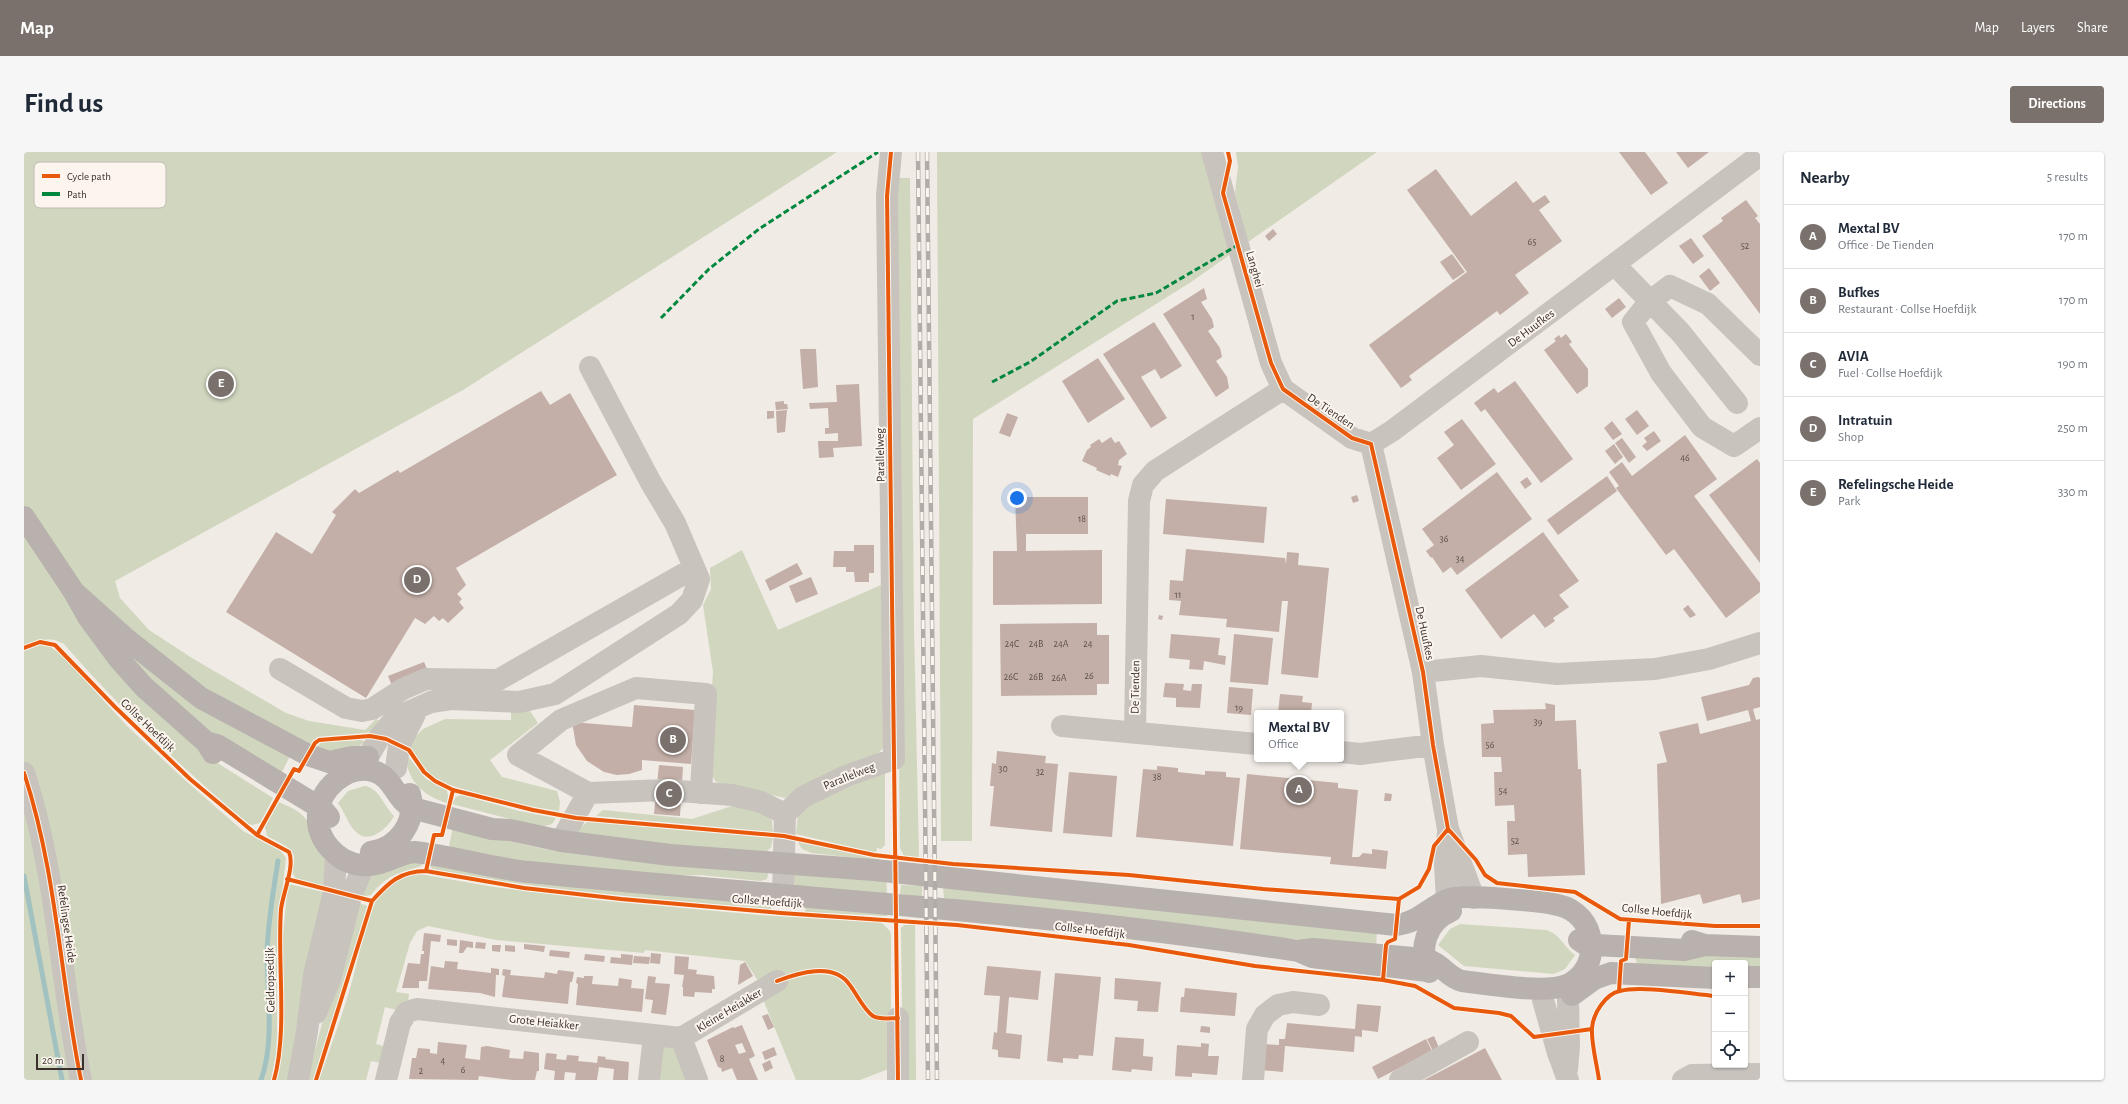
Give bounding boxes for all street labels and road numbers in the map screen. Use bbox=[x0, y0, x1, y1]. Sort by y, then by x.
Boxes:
street label: Langhei bbox=[1244, 249, 1266, 289]
street label: De Huufkes bbox=[1506, 307, 1556, 349]
street label: De Tienden bbox=[1305, 391, 1357, 431]
street label: Parallelweg bbox=[874, 428, 886, 482]
street label: De Huufkes bbox=[1413, 605, 1437, 661]
street label: De Tienden bbox=[1129, 660, 1141, 714]
street label: Collse Hoefdijk bbox=[118, 696, 178, 755]
street label: Parallelweg bbox=[822, 760, 877, 792]
street label: Refelingse Heide bbox=[56, 884, 78, 964]
street label: Collse Hoefdijk bbox=[731, 893, 803, 910]
street label: Collse Hoefdijk bbox=[1621, 901, 1693, 922]
street label: Collse Hoefdijk bbox=[1054, 920, 1126, 941]
street label: Geldropsedijk bbox=[263, 947, 278, 1013]
street label: Kleine Heiakker bbox=[694, 986, 764, 1034]
street label: Grote Heiakker bbox=[509, 1012, 580, 1032]

